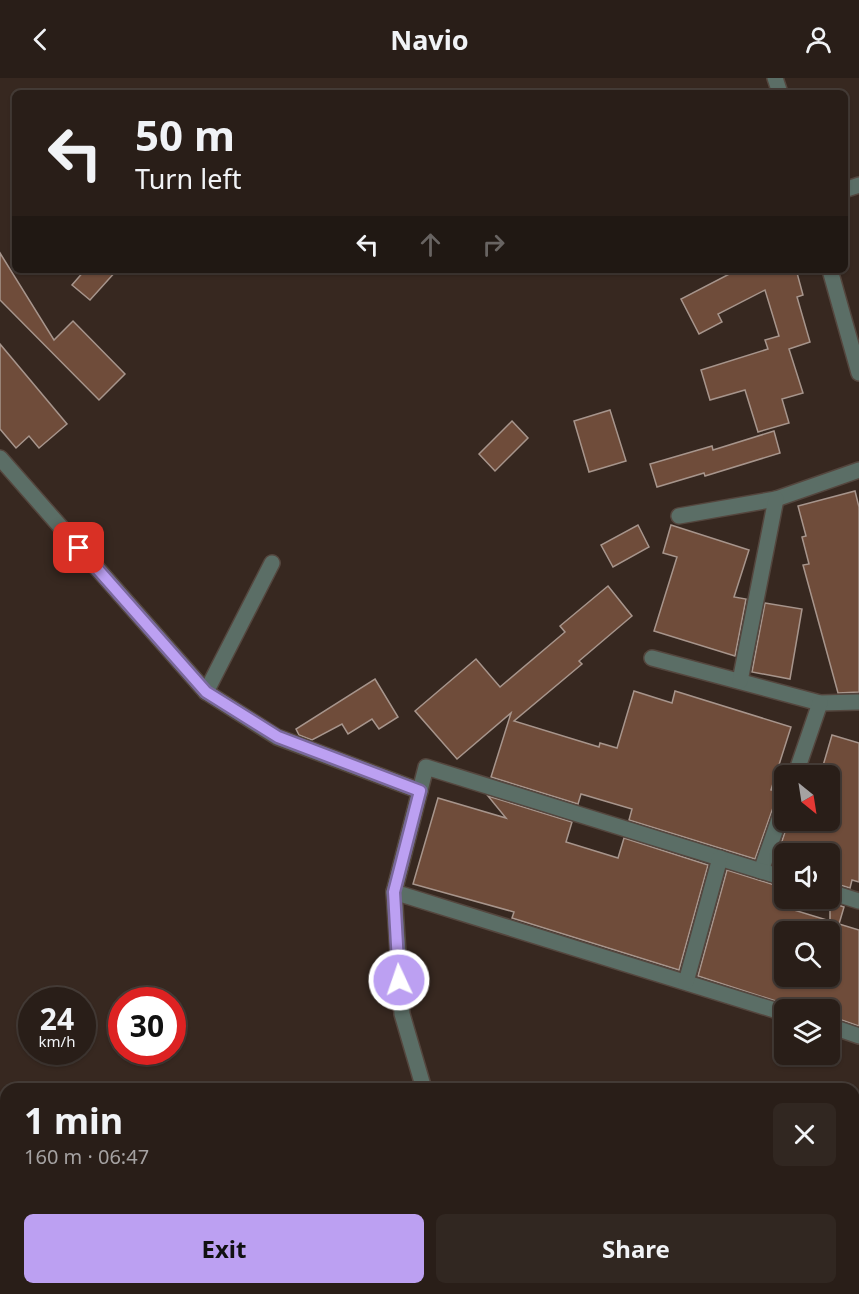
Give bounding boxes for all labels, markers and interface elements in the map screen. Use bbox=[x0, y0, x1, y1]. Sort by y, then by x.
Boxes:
text: Navio bbox=[390, 21, 469, 58]
icon: back bbox=[24, 23, 57, 56]
icon: person bbox=[802, 23, 835, 56]
text: 50 m bbox=[135, 106, 235, 163]
icon: left bbox=[36, 114, 114, 192]
text: Turn left bbox=[135, 160, 241, 197]
icon: left bbox=[351, 228, 384, 261]
icon: ahead bbox=[414, 228, 447, 261]
icon: right bbox=[477, 228, 510, 261]
pin bbox=[53, 522, 104, 573]
icon: arrive bbox=[62, 531, 95, 564]
north arrow bbox=[774, 765, 840, 831]
map controls bbox=[774, 765, 840, 1065]
button: sound bbox=[774, 843, 840, 909]
button: search bbox=[774, 921, 840, 987]
position arrow bbox=[367, 948, 431, 1012]
speed limit sign: 30 bbox=[108, 987, 186, 1065]
text: 24 bbox=[40, 998, 74, 1039]
button: layers bbox=[774, 999, 840, 1065]
text: km/h bbox=[39, 1031, 75, 1051]
text: 1 min bbox=[24, 1096, 123, 1145]
button: close bbox=[773, 1103, 836, 1166]
text: 160 m · 06:47 bbox=[24, 1143, 149, 1170]
button: Exit bbox=[24, 1214, 424, 1283]
button: Share bbox=[436, 1214, 836, 1283]

